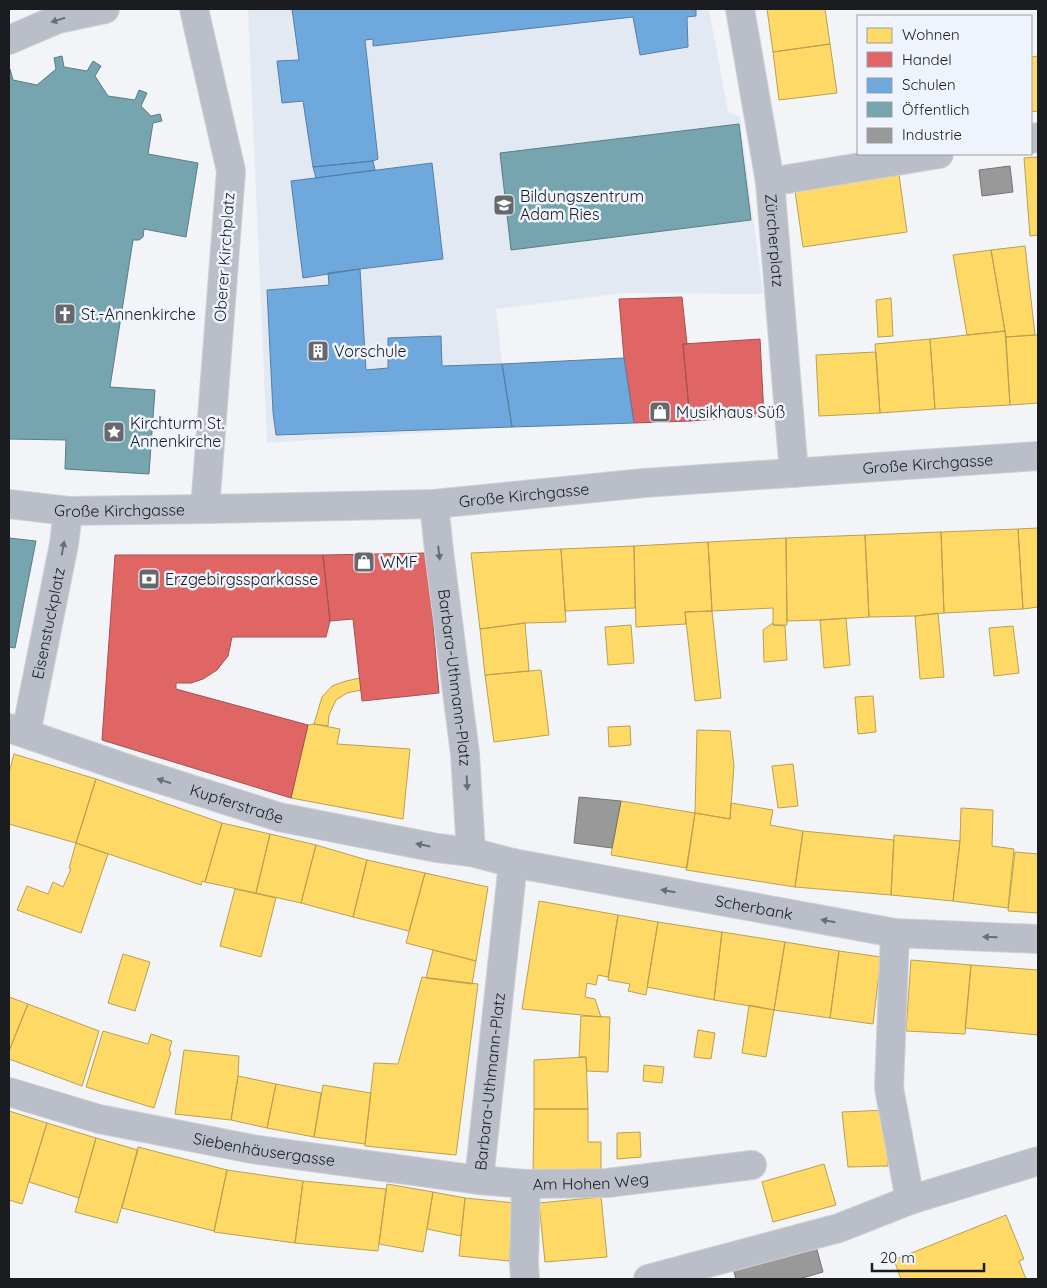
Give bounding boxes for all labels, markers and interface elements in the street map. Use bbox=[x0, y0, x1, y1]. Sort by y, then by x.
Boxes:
legend bbox=[857, 15, 1032, 155]
one-way arrow bbox=[50, 16, 65, 24]
text: Wohnen bbox=[902, 25, 960, 44]
text: Handel bbox=[902, 50, 952, 69]
text: Schulen bbox=[902, 75, 956, 94]
text: Öffentlich bbox=[902, 100, 969, 119]
text: Industrie bbox=[902, 125, 962, 144]
place label: Bildungszentrum Adam Ries bbox=[520, 186, 644, 224]
street label: Oberer Kirchplatz bbox=[209, 191, 239, 323]
school or university icon: Bildungszentrum Adam Ries bbox=[492, 193, 516, 217]
street label: Zürcherplatz bbox=[761, 193, 789, 288]
church icon: St.-Annenkirche bbox=[53, 302, 77, 326]
place label: St.-Annenkirche bbox=[81, 304, 196, 324]
building icon: Vorschule bbox=[306, 339, 330, 363]
place label: Vorschule bbox=[334, 341, 407, 361]
shop icon: Musikhaus Süß bbox=[648, 400, 672, 424]
place label: Musikhaus Süß bbox=[676, 402, 785, 422]
place label: Kirchturm St. Annenkirche bbox=[130, 413, 224, 451]
place icon: Kirchturm St. Annenkirche bbox=[102, 420, 126, 444]
street label: Große Kirchgasse bbox=[862, 449, 994, 478]
street label: Große Kirchgasse bbox=[458, 479, 590, 511]
street label: Große Kirchgasse bbox=[53, 499, 185, 521]
one-way arrow bbox=[60, 539, 68, 555]
one-way arrow bbox=[435, 545, 443, 561]
shop icon: WMF bbox=[352, 550, 376, 574]
place label: WMF bbox=[380, 552, 418, 572]
street label: Eisenstuckplatz bbox=[27, 566, 69, 681]
bank icon: Erzgebirgssparkasse bbox=[137, 567, 161, 591]
place label: Erzgebirgssparkasse bbox=[165, 569, 318, 589]
street label: Barbara-Uthmann-Platz bbox=[434, 588, 476, 767]
one-way arrow bbox=[156, 776, 171, 784]
one-way arrow bbox=[464, 776, 472, 792]
street label: Kupferstraße bbox=[187, 779, 286, 828]
one-way arrow bbox=[415, 841, 431, 849]
one-way arrow bbox=[660, 887, 676, 895]
street label: Scherbank bbox=[713, 890, 795, 924]
one-way arrow bbox=[820, 916, 836, 924]
one-way arrow bbox=[981, 933, 997, 941]
street label: Barbara-Uthmann-Platz bbox=[470, 992, 509, 1171]
street label: Siebenhäusergasse bbox=[192, 1128, 336, 1170]
street label: Am Hohen Weg bbox=[532, 1168, 650, 1194]
scale bar bbox=[872, 1240, 984, 1272]
text: 20 m bbox=[880, 1248, 915, 1267]

